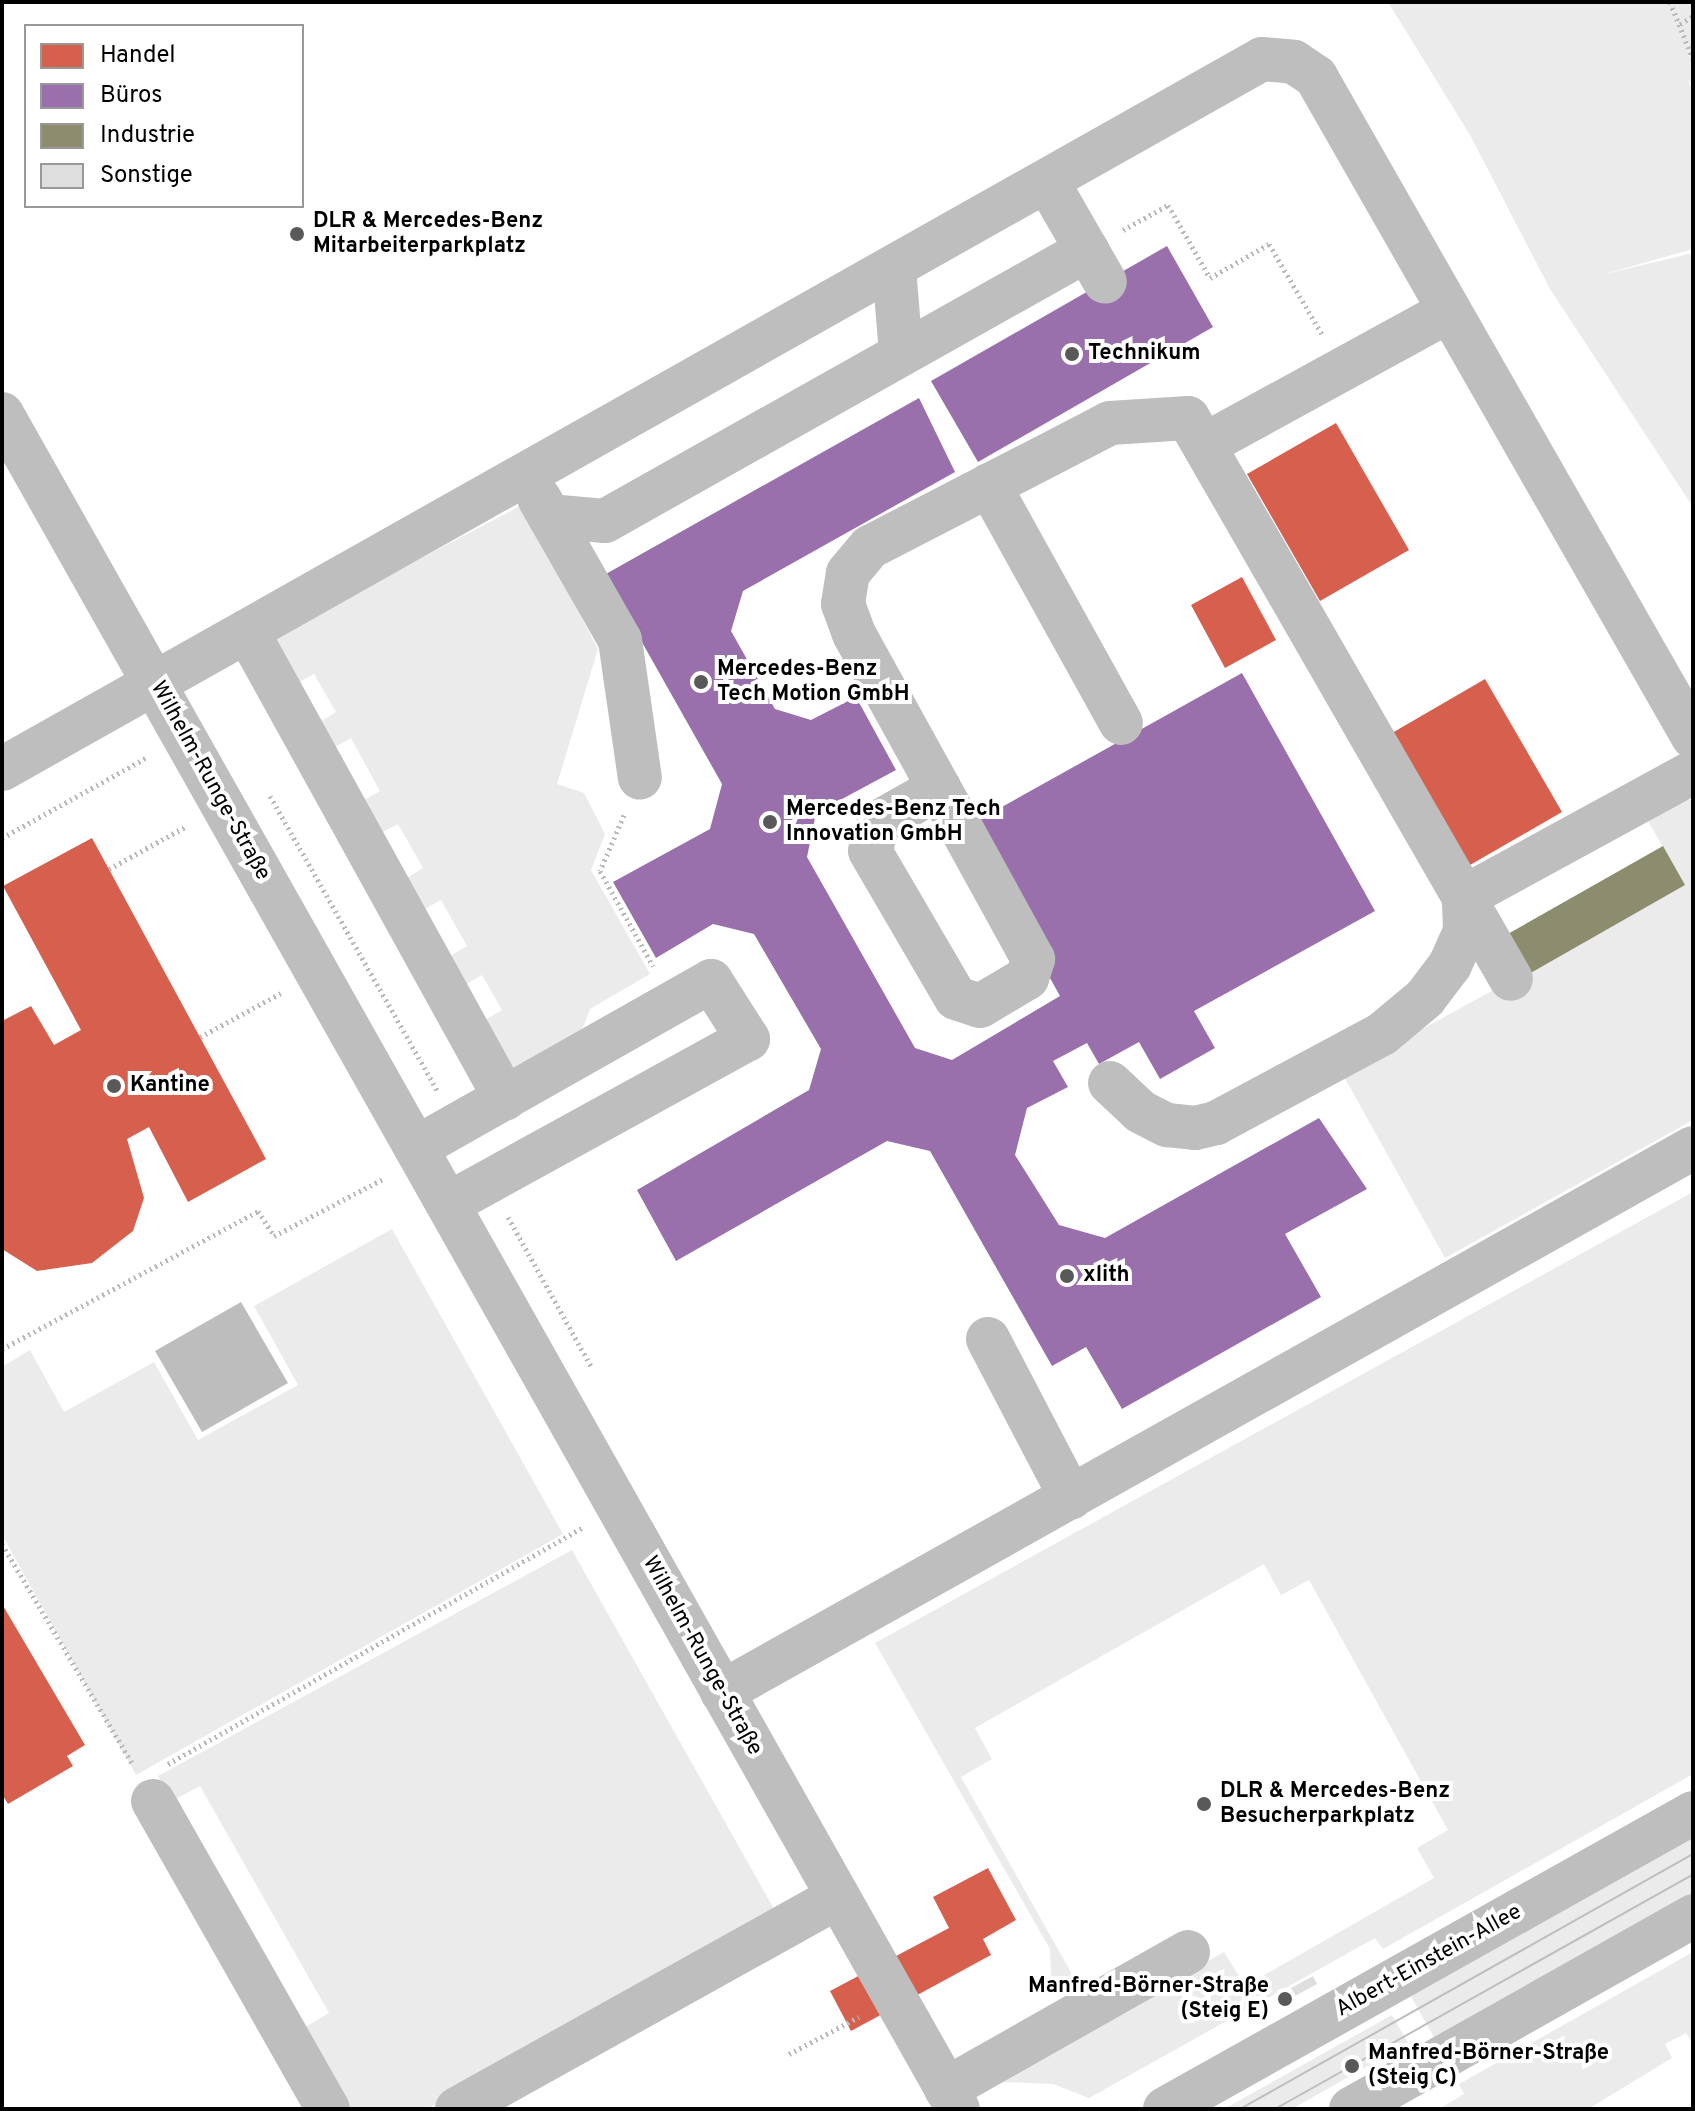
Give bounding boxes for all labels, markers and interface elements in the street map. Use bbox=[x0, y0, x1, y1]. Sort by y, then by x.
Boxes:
legend bbox=[24, 24, 304, 208]
text: Handel bbox=[100, 41, 176, 71]
text: Büros bbox=[100, 81, 162, 111]
text: Industrie bbox=[100, 121, 195, 151]
text: Sonstige bbox=[100, 161, 193, 191]
place label: DLR & Mercedes-Benz Mitarbeiterparkplatz bbox=[313, 208, 543, 260]
marker: DLR & Mercedes-Benz Mitarbeiterparkplatz bbox=[288, 225, 306, 243]
place label: Technikum bbox=[1088, 341, 1201, 367]
marker: Technikum bbox=[1063, 345, 1081, 363]
place label: Mercedes-Benz Tech Motion GmbH bbox=[717, 656, 910, 708]
marker: Mercedes-Benz Tech Motion GmbH bbox=[692, 673, 710, 691]
street label: Wilhelm-Runge-Straße bbox=[144, 677, 276, 885]
place label: Mercedes-Benz Tech Innovation GmbH bbox=[786, 796, 1001, 848]
marker: Mercedes-Benz Tech Innovation GmbH bbox=[761, 813, 779, 831]
place label: Kantine bbox=[130, 1073, 210, 1099]
marker: Kantine bbox=[105, 1077, 123, 1095]
place label: xlith bbox=[1083, 1263, 1130, 1289]
marker: xlith bbox=[1058, 1267, 1076, 1285]
street label: Wilhelm-Runge-Straße bbox=[636, 1552, 768, 1760]
place label: DLR & Mercedes-Benz Besucherparkplatz bbox=[1220, 1778, 1450, 1830]
marker: DLR & Mercedes-Benz Besucherparkplatz bbox=[1195, 1795, 1213, 1813]
street label: Albert-Einstein-Allee bbox=[1331, 1899, 1527, 2023]
place label: Manfred-Börner-Straße (Steig E) bbox=[1028, 1973, 1269, 2024]
marker: Manfred-Börner-Straße (Steig E) bbox=[1276, 1990, 1294, 2008]
place label: Manfred-Börner-Straße (Steig C) bbox=[1368, 2040, 1609, 2092]
marker: Manfred-Börner-Straße (Steig C) bbox=[1343, 2057, 1361, 2075]

